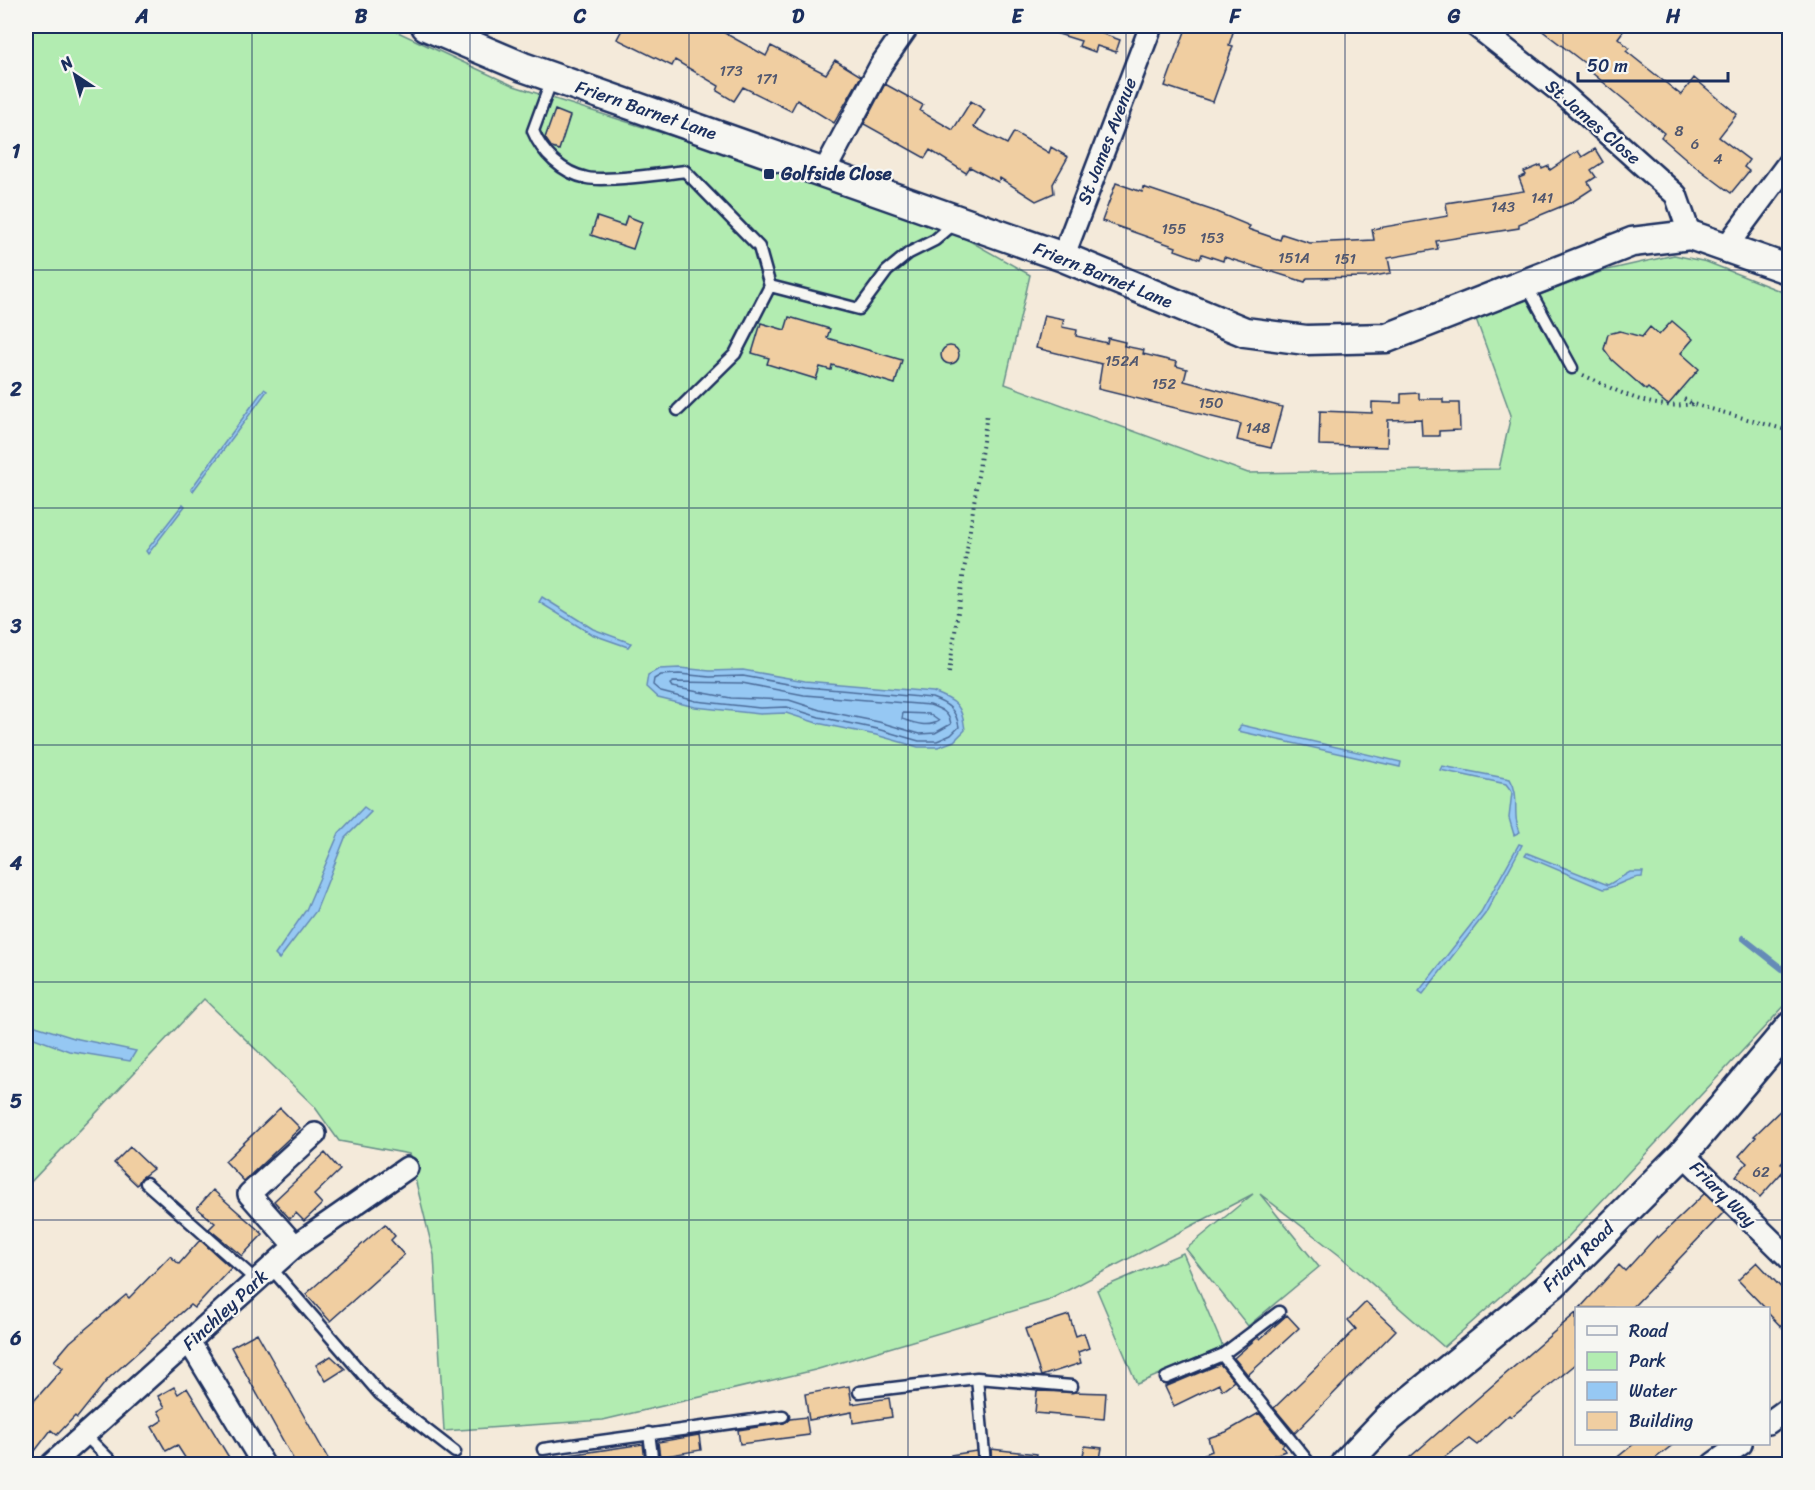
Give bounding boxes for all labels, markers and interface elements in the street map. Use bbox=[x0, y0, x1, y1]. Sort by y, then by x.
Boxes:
text: A bbox=[134, 0, 149, 34]
text: B bbox=[355, 0, 368, 34]
text: C bbox=[573, 0, 587, 34]
text: D bbox=[792, 0, 805, 34]
text: E bbox=[1011, 0, 1024, 34]
text: F bbox=[1229, 0, 1242, 34]
text: G bbox=[1447, 0, 1461, 34]
text: H bbox=[1665, 0, 1681, 34]
north arrow bbox=[45, 45, 105, 105]
scale bar bbox=[1578, 45, 1728, 83]
text: N bbox=[53, 48, 80, 79]
text: 50 m bbox=[1587, 50, 1628, 82]
house number: 173 bbox=[719, 58, 743, 84]
house number: 171 bbox=[756, 66, 778, 92]
street label: Friern Barnet Lane bbox=[571, 71, 721, 149]
street label: St James Close bbox=[1538, 71, 1648, 173]
street label: St James Avenue bbox=[1068, 73, 1146, 209]
house number: 8 bbox=[1674, 118, 1684, 144]
house number: 6 bbox=[1691, 131, 1699, 157]
text: 1 bbox=[12, 134, 21, 169]
house number: 4 bbox=[1713, 146, 1723, 172]
place label: Golfside Close bbox=[780, 158, 892, 190]
marker: Golfside Close bbox=[762, 167, 776, 181]
house number: 141 bbox=[1531, 185, 1553, 211]
house number: 143 bbox=[1491, 194, 1515, 220]
house number: 155 bbox=[1162, 216, 1186, 242]
house number: 153 bbox=[1200, 225, 1224, 251]
street label: Friern Barnet Lane bbox=[1029, 233, 1178, 318]
house number: 151A bbox=[1278, 245, 1310, 271]
house number: 151 bbox=[1334, 246, 1356, 272]
house number: 152A bbox=[1105, 348, 1139, 374]
house number: 152 bbox=[1152, 371, 1176, 397]
text: 2 bbox=[9, 372, 22, 407]
house number: 150 bbox=[1198, 390, 1224, 416]
house number: 148 bbox=[1246, 415, 1270, 441]
text: 3 bbox=[10, 609, 22, 644]
text: 4 bbox=[9, 846, 23, 881]
text: 5 bbox=[10, 1084, 22, 1119]
street label: Friary Way bbox=[1682, 1153, 1765, 1236]
house number: 62 bbox=[1752, 1159, 1770, 1185]
street label: Friary Road bbox=[1534, 1213, 1623, 1300]
street label: Finchley Park bbox=[175, 1261, 276, 1359]
legend bbox=[1575, 1307, 1770, 1445]
text: Road bbox=[1629, 1315, 1669, 1347]
text: 6 bbox=[9, 1321, 22, 1356]
text: Park bbox=[1629, 1345, 1666, 1377]
text: Water bbox=[1629, 1375, 1678, 1407]
text: Building bbox=[1629, 1405, 1693, 1437]

